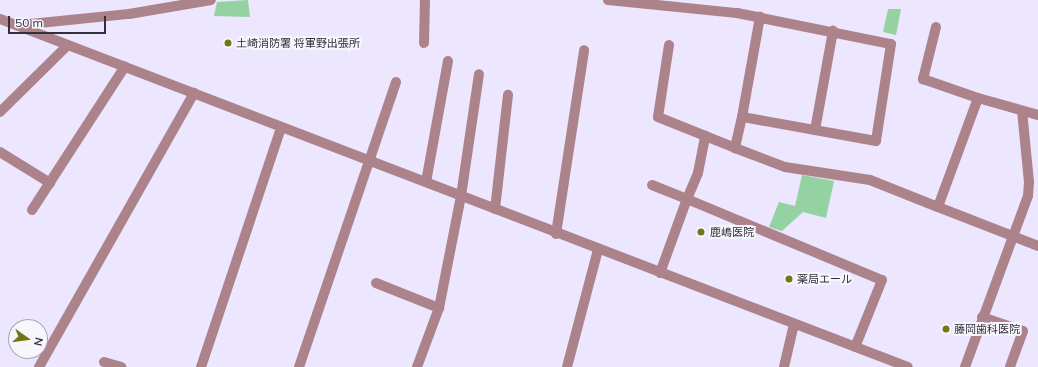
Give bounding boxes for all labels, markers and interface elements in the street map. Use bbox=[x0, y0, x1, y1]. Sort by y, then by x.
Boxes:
scale bar bbox=[10, 8, 108, 34]
text: 50 m bbox=[15, 15, 43, 30]
place label: 土崎消防署 将軍野出張所 bbox=[236, 36, 360, 50]
marker: 土崎消防署 将軍野出張所 bbox=[223, 38, 233, 48]
place label: 鹿嶋医院 bbox=[710, 225, 754, 239]
marker: 鹿嶋医院 bbox=[695, 226, 707, 238]
place label: 薬局エール bbox=[797, 272, 852, 286]
marker: 薬局エール bbox=[784, 274, 794, 284]
north arrow bbox=[8, 319, 48, 359]
place label: 藤岡歯科医院 bbox=[954, 322, 1020, 336]
marker: 藤岡歯科医院 bbox=[941, 324, 951, 334]
text: N bbox=[31, 336, 46, 347]

